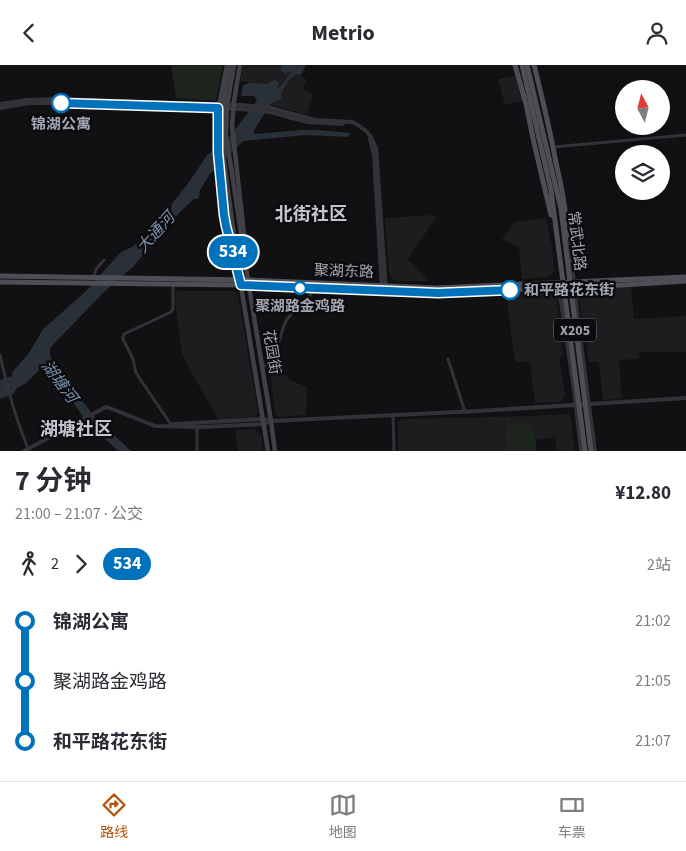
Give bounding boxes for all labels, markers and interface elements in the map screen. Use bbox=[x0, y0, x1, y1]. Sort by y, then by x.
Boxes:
text: Metrio bbox=[311, 17, 375, 49]
icon: back bbox=[15, 19, 43, 47]
icon: person bbox=[643, 19, 671, 47]
north arrow bbox=[615, 80, 670, 135]
map controls bbox=[615, 80, 670, 200]
marker: 锦湖公寓 bbox=[51, 93, 71, 113]
place label: 锦湖公寓 bbox=[31, 114, 91, 135]
button: layers bbox=[615, 145, 670, 200]
district label: 北街社区 bbox=[275, 202, 347, 227]
water label: 大通河 bbox=[132, 205, 182, 258]
street label: 常武北路 bbox=[562, 210, 591, 272]
line badge: 534 bbox=[204, 236, 262, 268]
text: 534 bbox=[219, 239, 247, 264]
street label: 聚湖东路 bbox=[314, 260, 374, 283]
marker: 和平路花东街 bbox=[500, 280, 520, 300]
place label: 和平路花东街 bbox=[524, 280, 614, 301]
marker: 聚湖路金鸡路 bbox=[293, 281, 307, 295]
place label: 聚湖路金鸡路 bbox=[255, 296, 345, 317]
road number: X205 bbox=[554, 319, 596, 341]
street label: 花园街 bbox=[258, 328, 285, 376]
water label: 湖塘河 bbox=[36, 356, 84, 410]
district label: 湖塘社区 bbox=[40, 417, 112, 442]
text: 7 分钟 bbox=[15, 461, 91, 501]
text: ¥12.80 bbox=[615, 480, 671, 507]
text: 21:00 – 21:07 · 公交 bbox=[15, 503, 143, 525]
icon: walk bbox=[15, 550, 43, 578]
icon: forward bbox=[67, 550, 95, 578]
text: 534 bbox=[113, 551, 141, 576]
text: 2 bbox=[51, 553, 59, 575]
text: 2站 bbox=[647, 554, 671, 576]
text: 锦湖公寓 bbox=[53, 609, 129, 636]
text: 21:02 bbox=[635, 610, 671, 632]
text: 聚湖路金鸡路 bbox=[53, 669, 167, 696]
text: 21:05 bbox=[635, 670, 671, 692]
text: 和平路花东街 bbox=[53, 729, 167, 756]
text: 21:07 bbox=[635, 730, 671, 752]
tab: 路线 bbox=[100, 791, 128, 843]
tab: 地图 bbox=[329, 791, 357, 843]
tab: 车票 bbox=[558, 791, 586, 843]

